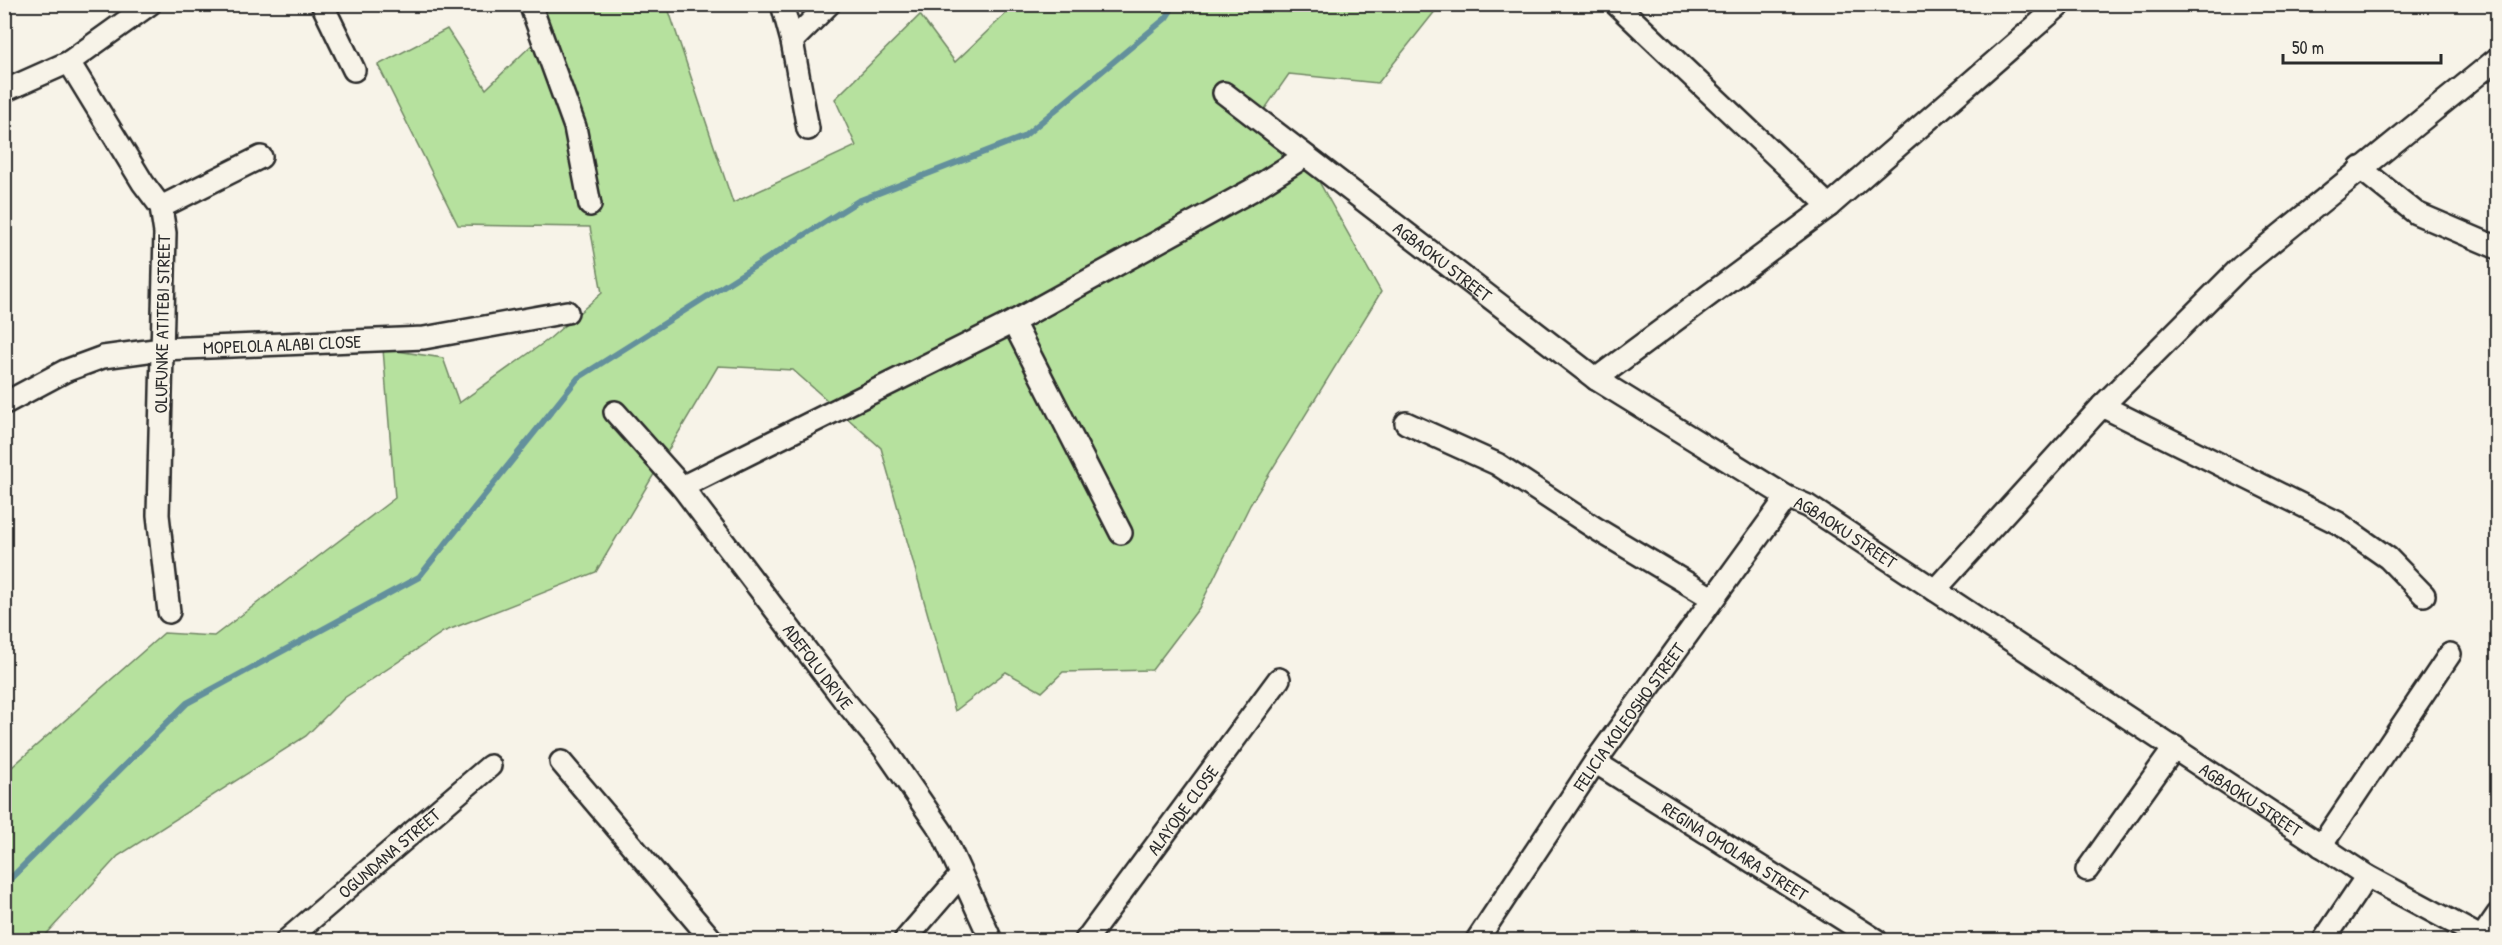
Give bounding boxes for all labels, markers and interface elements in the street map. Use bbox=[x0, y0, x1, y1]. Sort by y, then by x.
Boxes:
scale bar bbox=[2283, 27, 2440, 65]
text: 50 m bbox=[2292, 35, 2324, 60]
street label: AGBAOKU STREET bbox=[1388, 215, 1498, 307]
street label: OLUFUNKE ATITEBI STREET bbox=[148, 234, 176, 414]
street label: MOPELOLA ALABI CLOSE bbox=[202, 328, 362, 360]
street label: AGBAOKU STREET bbox=[1791, 489, 1902, 574]
street label: ADEFOLU DRIVE bbox=[778, 618, 859, 715]
street label: FELICIA KOLEOSHO STREET bbox=[1566, 637, 1690, 796]
street label: AGBAOKU STREET bbox=[2195, 756, 2308, 843]
street label: ALAYODE CLOSE bbox=[1141, 760, 1224, 860]
street label: REGINA OMOLARA STREET bbox=[1658, 795, 1813, 907]
street label: OGUNDANA STREET bbox=[332, 802, 446, 904]

